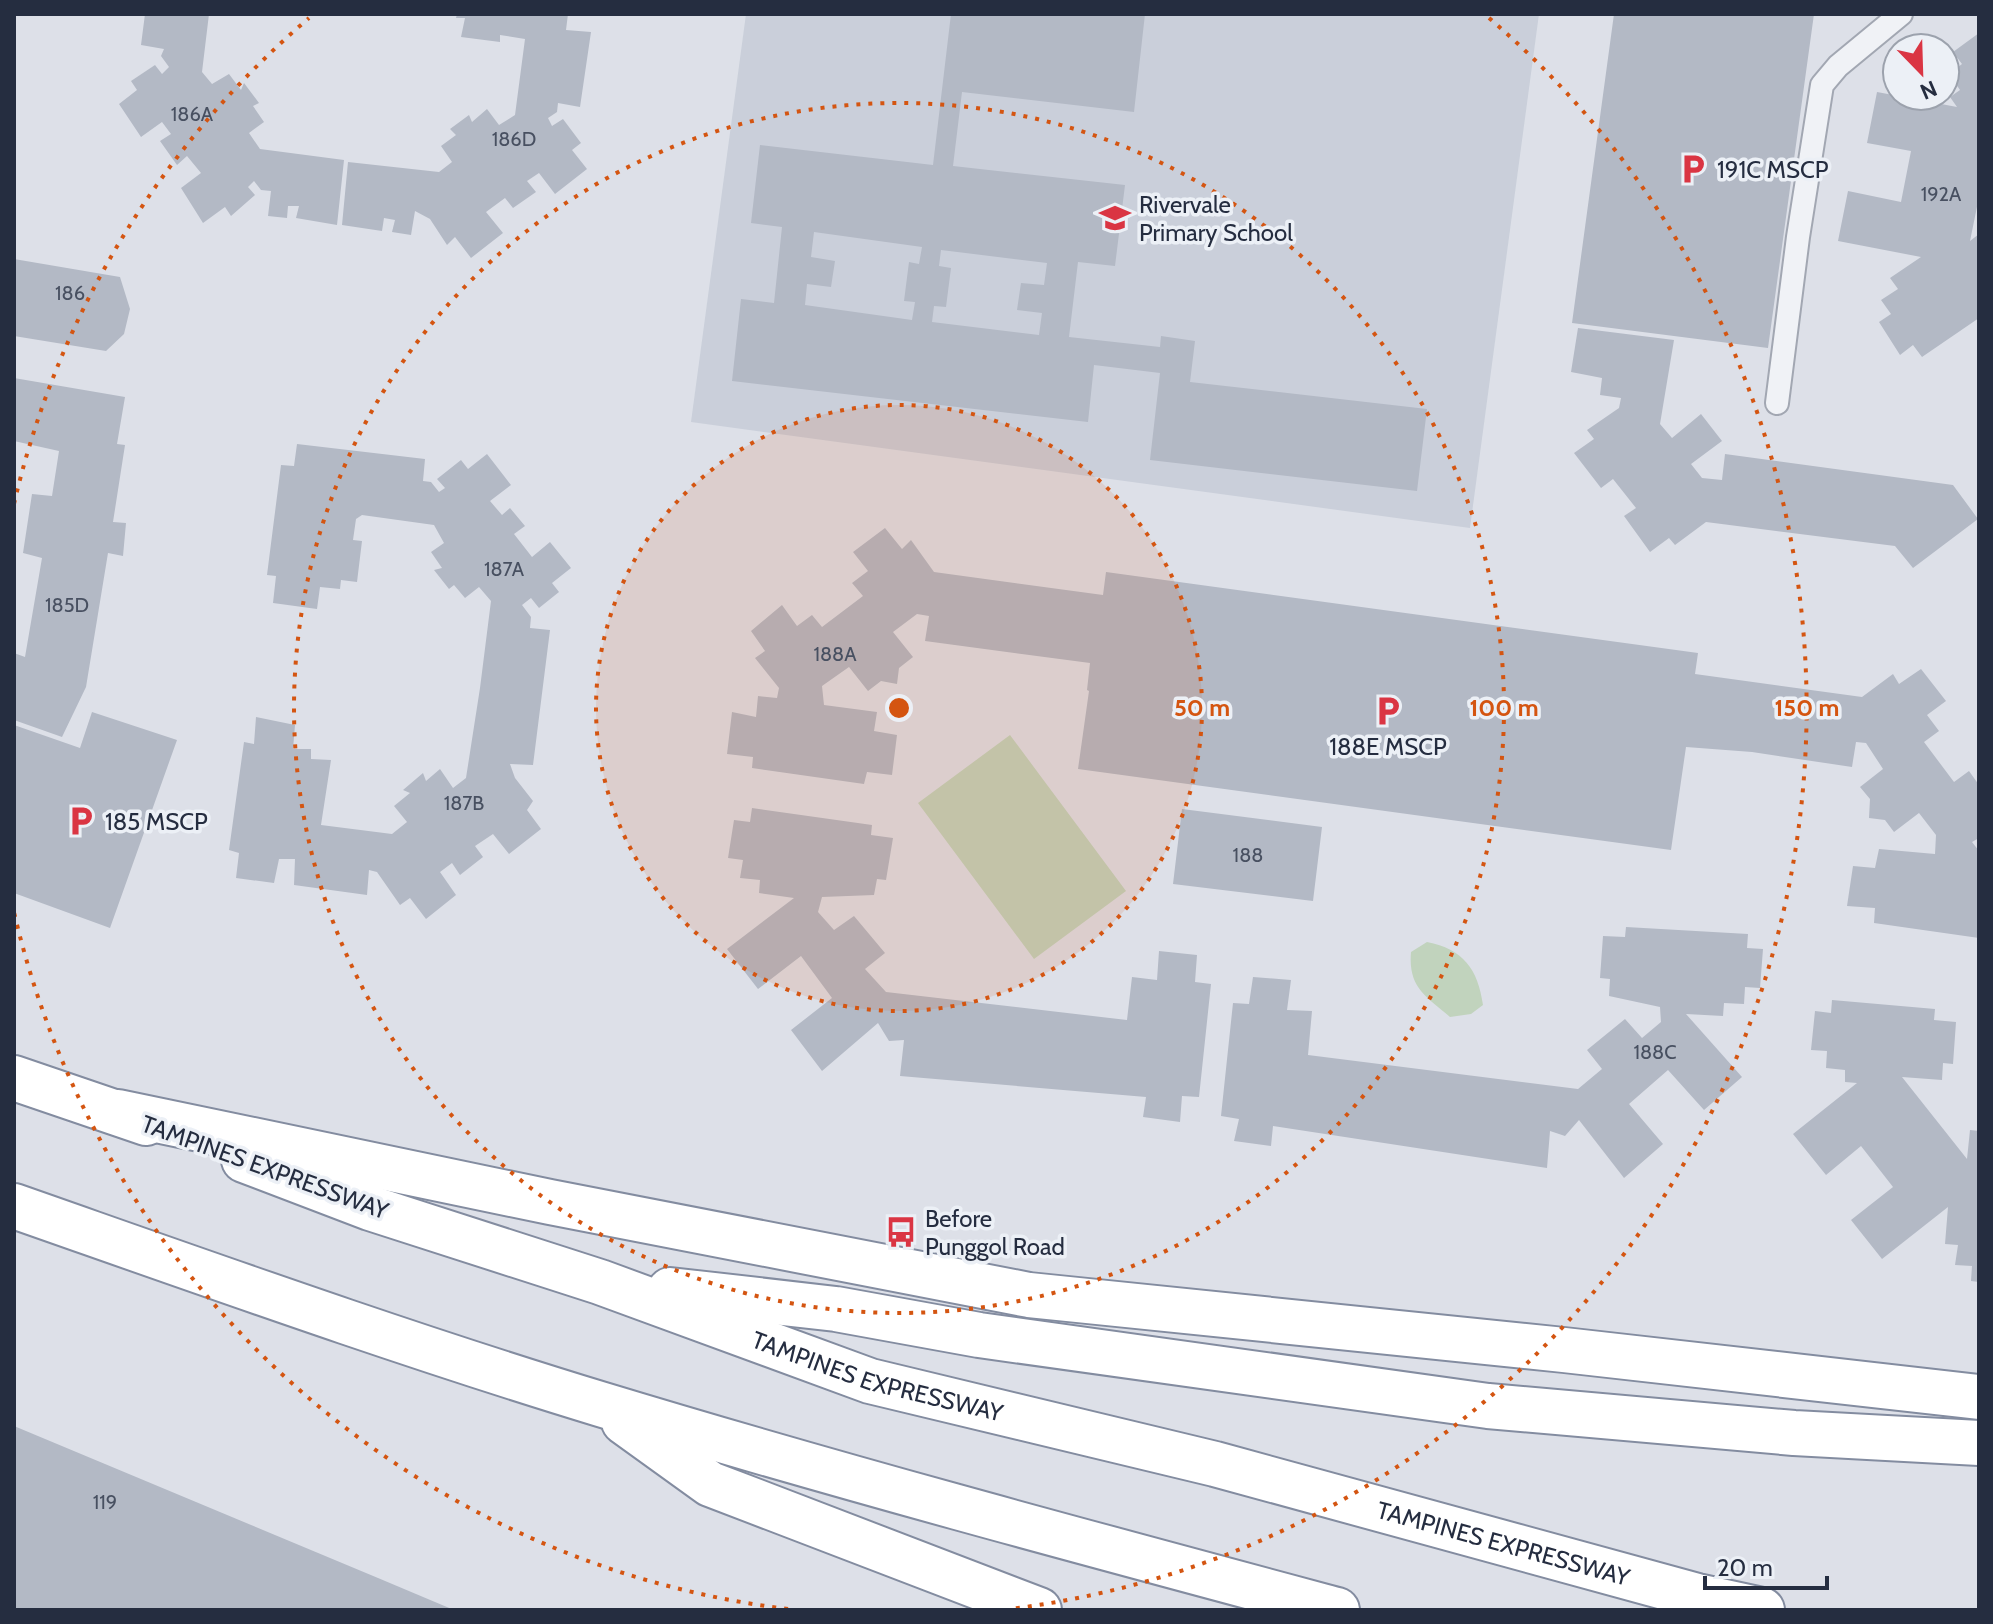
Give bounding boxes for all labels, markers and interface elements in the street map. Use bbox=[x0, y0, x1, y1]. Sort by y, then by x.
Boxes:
north arrow bbox=[1881, 32, 1961, 112]
text: N bbox=[1916, 74, 1941, 105]
house number: 186A bbox=[171, 102, 214, 126]
house number: 186D bbox=[492, 127, 536, 151]
parking icon: 191C MSCP bbox=[1676, 152, 1710, 186]
place label: 191C MSCP bbox=[1717, 155, 1829, 184]
house number: 192A bbox=[1921, 182, 1962, 206]
place label: Rivervale Primary School bbox=[1139, 190, 1293, 247]
school or university icon: Rivervale Primary School bbox=[1098, 201, 1132, 235]
house number: 186 bbox=[55, 281, 85, 305]
house number: 187A bbox=[484, 557, 525, 581]
house number: 185D bbox=[45, 593, 89, 617]
house number: 188A bbox=[813, 642, 857, 666]
text: 50 m bbox=[1174, 693, 1230, 722]
text: 100 m bbox=[1469, 693, 1539, 722]
text: 150 m bbox=[1775, 693, 1839, 722]
centre of rings bbox=[885, 694, 913, 722]
parking icon: 188E MSCP bbox=[1371, 694, 1405, 728]
place label: 188E MSCP bbox=[1329, 732, 1447, 761]
house number: 187B bbox=[444, 791, 484, 815]
parking icon: 185 MSCP bbox=[64, 804, 98, 838]
place label: 185 MSCP bbox=[105, 807, 208, 836]
house number: 188 bbox=[1233, 843, 1263, 867]
house number: 188C bbox=[1633, 1040, 1677, 1064]
street label: TAMPINES EXPRESSWAY bbox=[137, 1109, 393, 1225]
place label: Before Punggol Road bbox=[925, 1204, 1065, 1261]
bus stop icon: Before Punggol Road bbox=[884, 1215, 918, 1249]
street label: TAMPINES EXPRESSWAY bbox=[748, 1325, 1006, 1427]
house number: 119 bbox=[93, 1490, 117, 1514]
street label: TAMPINES EXPRESSWAY bbox=[1374, 1495, 1634, 1592]
scale bar bbox=[1705, 1540, 1827, 1590]
text: 20 m bbox=[1717, 1553, 1773, 1582]

